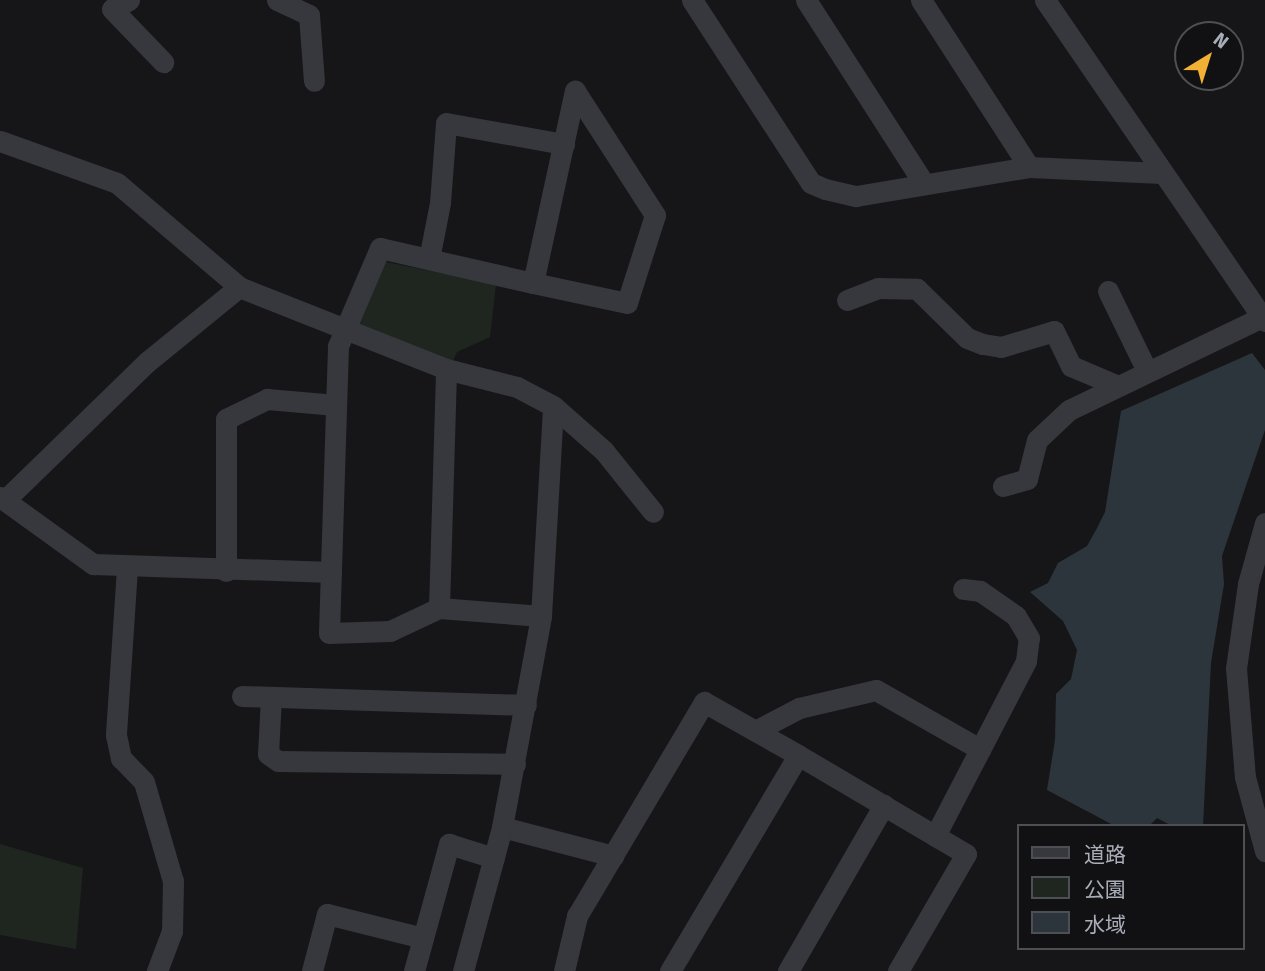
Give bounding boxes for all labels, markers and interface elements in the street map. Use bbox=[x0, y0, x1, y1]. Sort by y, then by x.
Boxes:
north arrow bbox=[1174, 21, 1244, 91]
text: N bbox=[1209, 28, 1233, 54]
legend bbox=[1016, 824, 1244, 950]
text: 道路 bbox=[1084, 842, 1126, 868]
text: 公園 bbox=[1084, 877, 1126, 903]
text: 水域 bbox=[1084, 912, 1126, 938]

